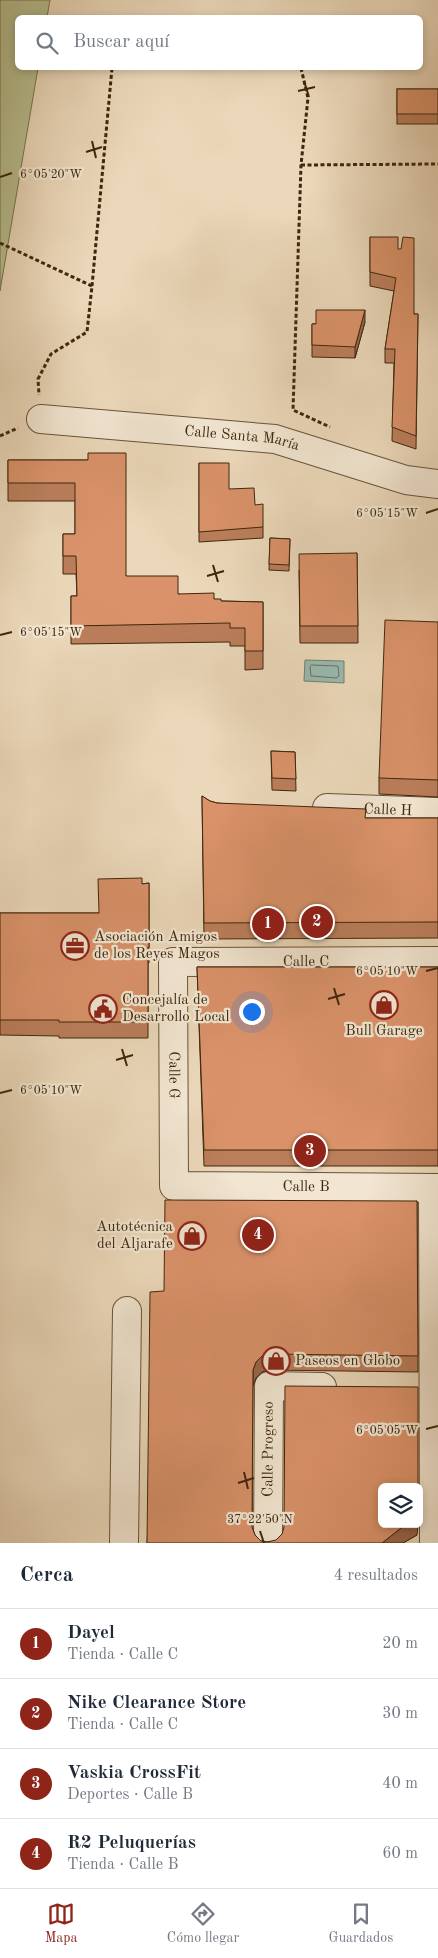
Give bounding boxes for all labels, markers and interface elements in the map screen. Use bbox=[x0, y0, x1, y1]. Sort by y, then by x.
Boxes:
search box bbox=[15, 15, 423, 70]
icon: search bbox=[33, 29, 61, 57]
text: Buscar aquí bbox=[73, 33, 169, 52]
text: 6°05'20"W bbox=[20, 168, 82, 181]
street label: Calle Santa María bbox=[184, 424, 302, 454]
text: 6°05'15"W bbox=[356, 507, 418, 520]
text: 6°05'15"W bbox=[20, 626, 82, 639]
street label: Calle H bbox=[363, 802, 413, 819]
pin: 2 bbox=[301, 903, 333, 941]
pin: 1 bbox=[252, 905, 284, 943]
place label: Asociación Amigos de los Reyes Magos bbox=[94, 930, 220, 962]
office icon: Asociación Amigos de los Reyes Magos bbox=[60, 931, 90, 961]
street label: Calle C bbox=[283, 955, 329, 970]
text: 6°05'10"W bbox=[356, 965, 418, 978]
shop icon: Bull Garage bbox=[369, 990, 399, 1020]
place label: Concejalía de Desarrollo Local bbox=[122, 993, 230, 1025]
public building icon: Concejalía de Desarrollo Local bbox=[88, 994, 118, 1024]
your location bbox=[239, 999, 265, 1025]
place label: Bull Garage bbox=[345, 1024, 423, 1039]
street label: Calle G bbox=[166, 1051, 181, 1099]
text: 6°05'10"W bbox=[20, 1084, 82, 1097]
pin: 3 bbox=[294, 1132, 326, 1170]
street label: Calle B bbox=[282, 1179, 330, 1195]
pin: 4 bbox=[242, 1216, 274, 1254]
place label: Autotécnica del Aljarafe bbox=[96, 1220, 174, 1252]
shop icon: Autotécnica del Aljarafe bbox=[177, 1221, 207, 1251]
shop icon: Paseos en Globo bbox=[261, 1346, 291, 1376]
place label: Paseos en Globo bbox=[295, 1354, 400, 1369]
street label: Calle Progreso bbox=[261, 1401, 276, 1497]
text: 6°05'05"W bbox=[356, 1424, 418, 1437]
map controls bbox=[378, 1483, 423, 1528]
button: layers bbox=[378, 1483, 423, 1528]
text: 37°22'50"N bbox=[227, 1513, 293, 1526]
text: Cerca bbox=[20, 1565, 73, 1586]
text: 4 resultados bbox=[334, 1568, 418, 1584]
text: Dayel bbox=[67, 1624, 115, 1643]
text: 1 bbox=[31, 1636, 41, 1652]
text: 20 m bbox=[382, 1636, 418, 1652]
text: Tienda · Calle C bbox=[67, 1647, 178, 1663]
text: Nike Clearance Store bbox=[67, 1694, 246, 1713]
text: 2 bbox=[31, 1706, 41, 1722]
text: 30 m bbox=[382, 1706, 418, 1722]
text: Tienda · Calle C bbox=[67, 1717, 178, 1733]
text: Vaskia CrossFit bbox=[67, 1764, 201, 1783]
text: 3 bbox=[31, 1776, 41, 1792]
text: 40 m bbox=[382, 1776, 418, 1792]
text: Deportes · Calle B bbox=[67, 1787, 193, 1803]
text: R2 Peluquerías bbox=[67, 1834, 196, 1853]
text: 4 bbox=[31, 1846, 41, 1862]
text: 60 m bbox=[382, 1846, 418, 1862]
text: Tienda · Calle B bbox=[67, 1857, 179, 1873]
tab: Mapa bbox=[45, 1900, 77, 1947]
tab: Cómo llegar bbox=[167, 1900, 239, 1947]
tab: Guardados bbox=[329, 1900, 393, 1947]

